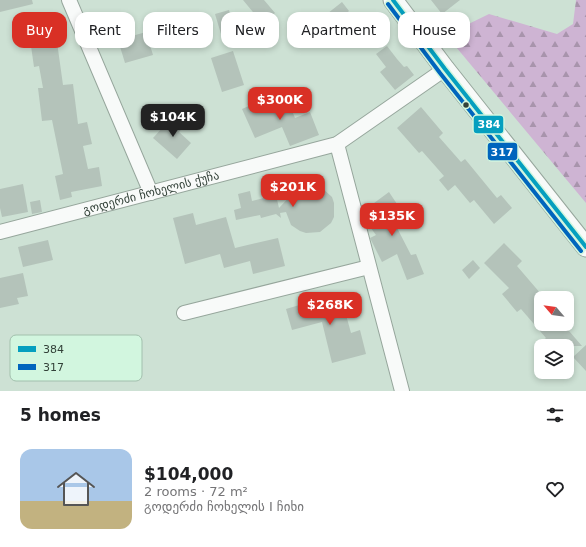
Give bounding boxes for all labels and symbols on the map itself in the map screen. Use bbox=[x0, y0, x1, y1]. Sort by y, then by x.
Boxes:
pin: $300K bbox=[252, 87, 308, 121]
unlabelled marker bbox=[461, 100, 471, 110]
pin: $104K bbox=[145, 104, 201, 138]
line badge: 384 bbox=[473, 115, 504, 134]
text: 384 bbox=[478, 118, 501, 131]
line badge: 317 bbox=[487, 142, 518, 161]
text: 317 bbox=[491, 146, 513, 159]
street label: გოდერძი ჩოხელის ქუჩა bbox=[81, 168, 221, 217]
pin: $201K bbox=[265, 174, 321, 208]
pin: $135K bbox=[364, 203, 420, 237]
north arrow bbox=[534, 291, 574, 331]
pin: $268K bbox=[302, 292, 358, 326]
legend bbox=[10, 335, 142, 381]
text: 384 bbox=[43, 343, 64, 356]
text: 317 bbox=[43, 361, 64, 374]

